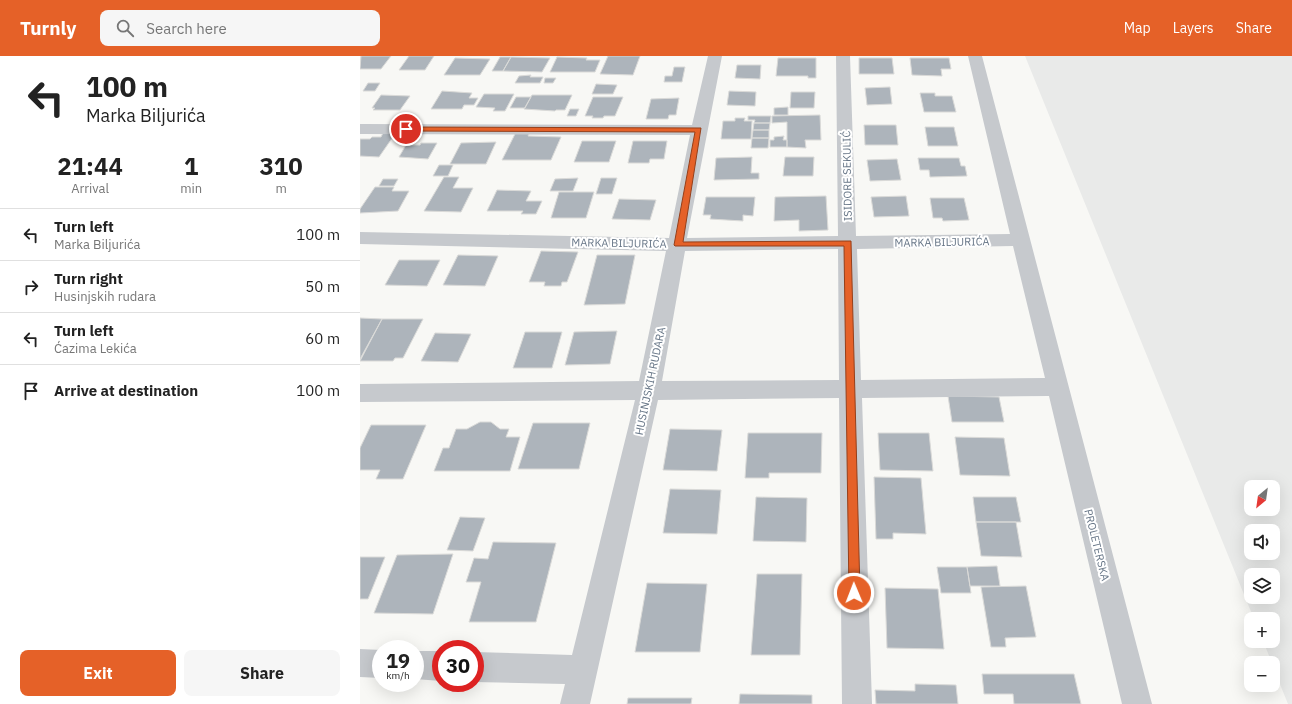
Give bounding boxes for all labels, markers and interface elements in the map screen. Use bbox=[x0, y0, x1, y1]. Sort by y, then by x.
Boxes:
search box bbox=[100, 10, 380, 46]
text: Turnly bbox=[20, 16, 76, 40]
icon: search bbox=[114, 17, 136, 39]
text: Search here bbox=[146, 19, 227, 38]
text: Map bbox=[1124, 19, 1151, 37]
text: Layers bbox=[1173, 19, 1214, 37]
text: Share bbox=[1236, 19, 1272, 37]
text: 100 m bbox=[86, 68, 168, 105]
icon: left bbox=[20, 72, 72, 124]
text: Marka Biljurića bbox=[86, 104, 206, 127]
pin bbox=[389, 112, 423, 146]
icon: arrive bbox=[395, 118, 417, 140]
street label: ISIDORE SEKULIĆ bbox=[839, 131, 855, 221]
text: 21:44 bbox=[57, 150, 123, 182]
text: 1 bbox=[184, 150, 198, 182]
text: 310 bbox=[259, 150, 303, 182]
text: Arrival bbox=[71, 180, 109, 197]
text: min bbox=[180, 180, 202, 197]
text: m bbox=[275, 180, 287, 197]
text: Turn left bbox=[54, 217, 114, 236]
icon: left bbox=[20, 224, 42, 246]
text: 100 m bbox=[296, 225, 340, 244]
street label: MARKA BILJURIĆA bbox=[894, 234, 990, 250]
street label: MARKA BILJURIĆA bbox=[571, 235, 667, 251]
text: Marka Biljurića bbox=[54, 236, 140, 253]
text: Turn right bbox=[54, 269, 123, 288]
icon: right bbox=[20, 276, 42, 298]
text: 50 m bbox=[305, 277, 340, 296]
text: Husinjskih rudara bbox=[54, 288, 156, 305]
text: Turn left bbox=[54, 321, 114, 340]
street label: HUSINJSKIH RUDARA bbox=[632, 326, 668, 436]
icon: left bbox=[20, 328, 42, 350]
text: 60 m bbox=[305, 329, 340, 348]
text: Ćazima Lekića bbox=[54, 340, 137, 357]
icon: arrive bbox=[20, 380, 42, 402]
text: Arrive at destination bbox=[54, 381, 198, 400]
text: 100 m bbox=[296, 381, 340, 400]
north arrow bbox=[1244, 480, 1280, 516]
map controls bbox=[1244, 480, 1280, 692]
street label: PROLETERSKA bbox=[1081, 508, 1113, 582]
button: sound bbox=[1244, 524, 1280, 560]
button: layers bbox=[1244, 568, 1280, 604]
position arrow bbox=[833, 572, 875, 614]
button: + bbox=[1244, 612, 1280, 648]
speed limit sign: 30 bbox=[432, 640, 484, 692]
text: 19 bbox=[386, 647, 410, 674]
button: Exit bbox=[20, 650, 176, 696]
button: Share bbox=[184, 650, 340, 696]
button: − bbox=[1244, 656, 1280, 692]
text: km/h bbox=[386, 669, 410, 682]

